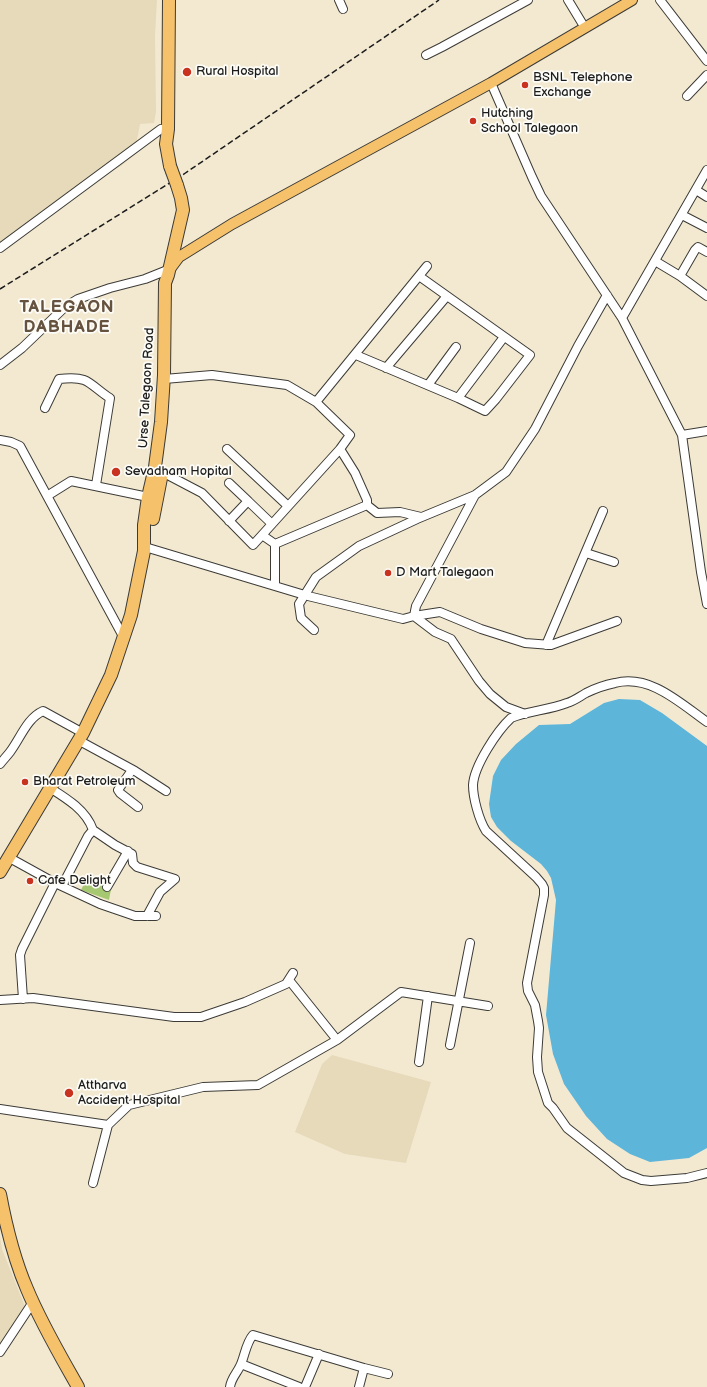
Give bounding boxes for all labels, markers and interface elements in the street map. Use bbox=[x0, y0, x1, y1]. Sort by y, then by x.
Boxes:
place label: Rural Hospital bbox=[196, 64, 278, 80]
marker: Rural Hospital bbox=[181, 66, 193, 78]
place label: BSNL Telephone Exchange bbox=[533, 70, 632, 101]
marker: BSNL Telephone Exchange bbox=[520, 80, 530, 90]
place label: Hutching School Talegaon bbox=[481, 106, 578, 137]
marker: Hutching School Talegaon bbox=[468, 116, 478, 126]
district label: TALEGAON DABHADE bbox=[19, 298, 115, 338]
street label: Urse Talegaon Road bbox=[136, 327, 158, 449]
place label: Sevadham Hopital bbox=[125, 464, 232, 480]
marker: Sevadham Hopital bbox=[110, 466, 122, 478]
place label: D Mart Talegaon bbox=[396, 565, 494, 581]
marker: D Mart Talegaon bbox=[383, 568, 393, 578]
place label: Bharat Petroleum bbox=[33, 774, 135, 790]
marker: Bharat Petroleum bbox=[20, 777, 30, 787]
place label: Cafe Delight bbox=[38, 873, 111, 889]
marker: Cafe Delight bbox=[25, 876, 35, 886]
place label: Attharva Accident Hospital bbox=[78, 1078, 180, 1109]
marker: Attharva Accident Hospital bbox=[63, 1087, 75, 1099]

